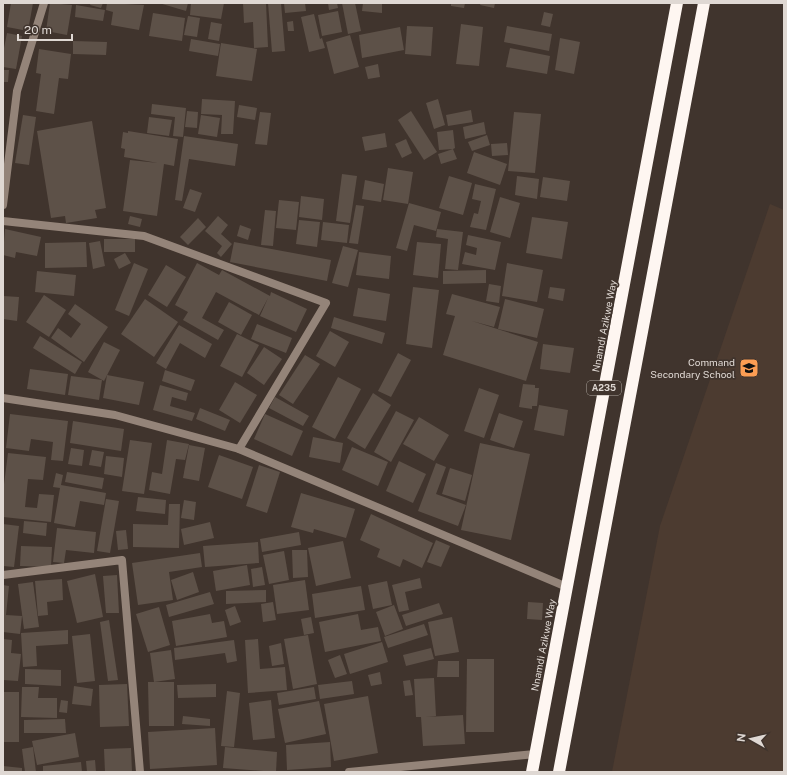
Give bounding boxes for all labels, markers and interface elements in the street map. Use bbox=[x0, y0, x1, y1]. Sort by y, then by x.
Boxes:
scale bar bbox=[18, 16, 72, 42]
text: 20 m bbox=[24, 23, 52, 37]
street label: Nnamdi Azikwe Way bbox=[589, 278, 619, 373]
place label: Command Secondary School bbox=[650, 356, 735, 380]
school or university icon: Command Secondary School bbox=[738, 357, 760, 379]
road number: A235 bbox=[587, 381, 621, 395]
street label: Nnamdi Azikwe Way bbox=[528, 597, 558, 692]
north arrow bbox=[731, 719, 771, 759]
text: N bbox=[735, 733, 748, 743]

